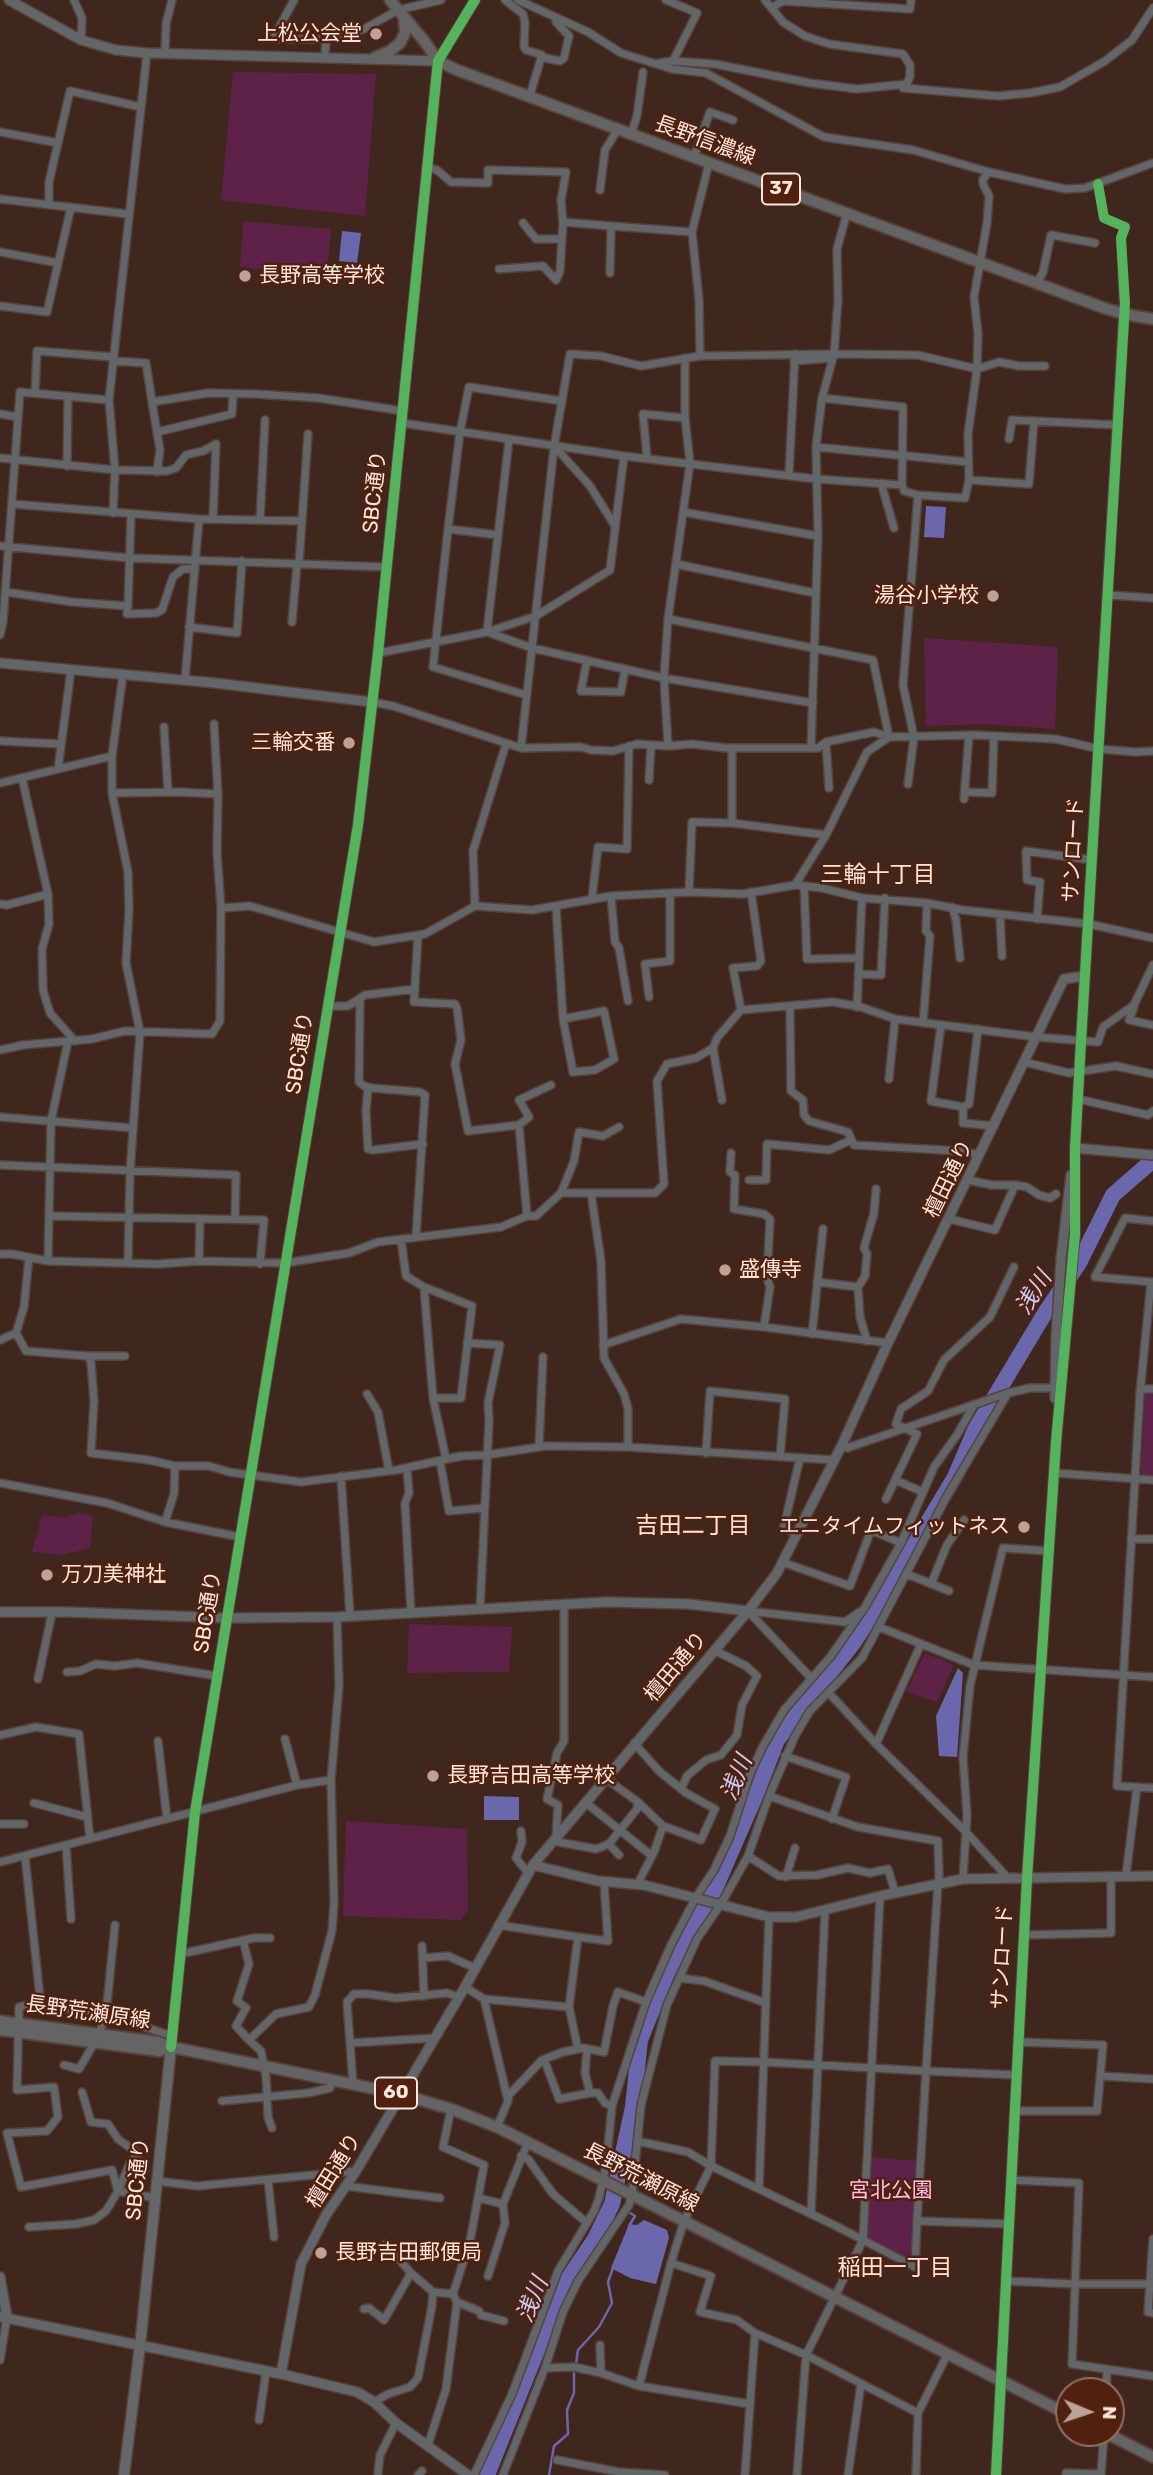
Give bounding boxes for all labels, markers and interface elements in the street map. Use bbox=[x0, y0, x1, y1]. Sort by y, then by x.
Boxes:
place label: 上松公会堂 bbox=[257, 21, 362, 47]
marker: 上松公会堂 bbox=[368, 26, 384, 42]
street label: 長野信濃線 bbox=[651, 111, 759, 171]
road number: 37 bbox=[762, 174, 800, 204]
place label: 長野高等学校 bbox=[259, 263, 385, 289]
marker: 長野高等学校 bbox=[237, 268, 253, 284]
street label: SBC通り bbox=[358, 449, 392, 535]
place label: 湯谷小学校 bbox=[874, 583, 979, 609]
marker: 湯谷小学校 bbox=[985, 588, 1001, 604]
place label: 三輪交番 bbox=[251, 730, 335, 756]
marker: 三輪交番 bbox=[341, 735, 357, 751]
street label: サンロード bbox=[1059, 797, 1089, 903]
district label: 三輪十丁目 bbox=[821, 861, 935, 889]
street label: SBC通り bbox=[281, 1010, 319, 1096]
street label: 檀田通り bbox=[919, 1136, 979, 1222]
place label: 盛傳寺 bbox=[739, 1257, 802, 1283]
marker: 盛傳寺 bbox=[717, 1262, 733, 1278]
water label: 浅川 bbox=[1010, 1266, 1058, 1320]
district label: 吉田二丁目 bbox=[636, 1512, 750, 1540]
place label: エニタイムフィットネス bbox=[779, 1514, 1010, 1540]
marker: エニタイムフィットネス bbox=[1016, 1519, 1032, 1535]
place label: 万刀美神社 bbox=[61, 1562, 166, 1588]
marker: 万刀美神社 bbox=[39, 1567, 55, 1583]
street label: SBC通り bbox=[189, 1569, 227, 1655]
street label: 檀田通り bbox=[639, 1627, 713, 1707]
water label: 浅川 bbox=[715, 1751, 759, 1805]
place label: 長野吉田高等学校 bbox=[447, 1763, 615, 1789]
marker: 長野吉田高等学校 bbox=[425, 1768, 441, 1784]
street label: サンロード bbox=[988, 1904, 1018, 2010]
street label: 長野荒瀬原線 bbox=[24, 1992, 152, 2034]
road number: 60 bbox=[375, 2078, 417, 2108]
street label: 檀田通り bbox=[301, 2129, 367, 2213]
street label: SBC通り bbox=[121, 2136, 155, 2222]
street label: 長野荒瀬原線 bbox=[579, 2138, 703, 2218]
park label: 宮北公園 bbox=[849, 2178, 933, 2204]
place label: 長野吉田郵便局 bbox=[335, 2240, 482, 2266]
marker: 長野吉田郵便局 bbox=[313, 2245, 329, 2261]
district label: 稲田一丁目 bbox=[838, 2254, 952, 2282]
water label: 浅川 bbox=[511, 2273, 555, 2327]
north arrow bbox=[1055, 2377, 1125, 2447]
text: N bbox=[1098, 2405, 1121, 2420]

